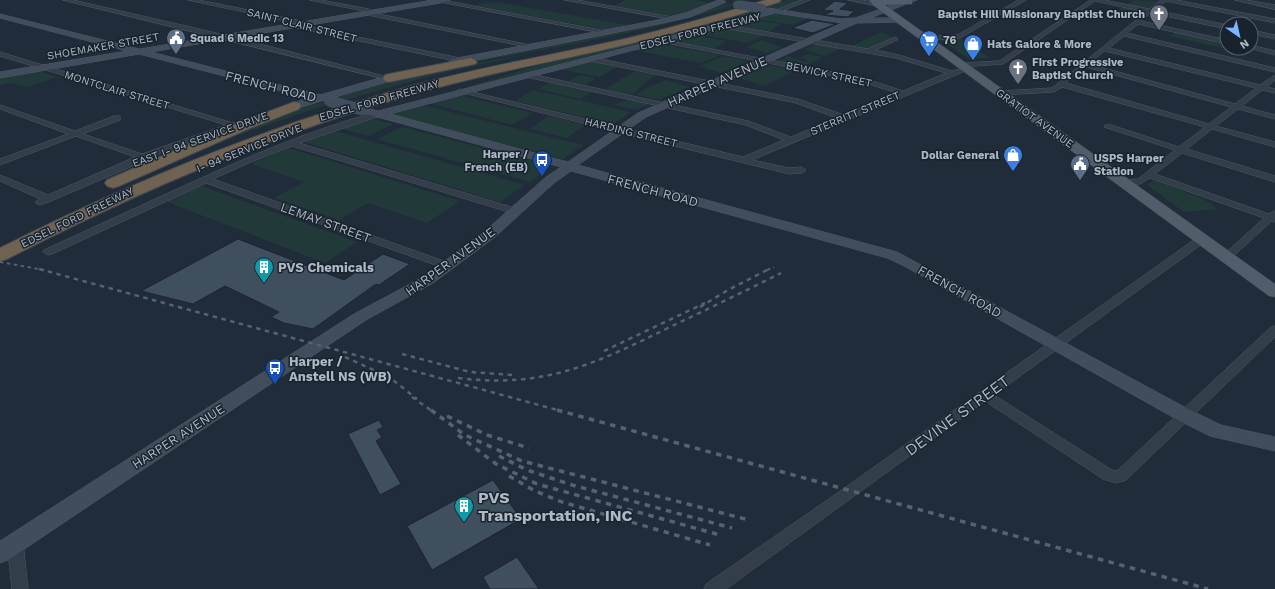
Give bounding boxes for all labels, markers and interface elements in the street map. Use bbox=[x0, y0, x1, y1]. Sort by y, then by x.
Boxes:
church icon: Baptist Hill Missionary Baptist Church bbox=[1148, 3, 1170, 31]
street label: SAINT CLAIR STREET bbox=[246, 6, 358, 46]
place label: Baptist Hill Missionary Baptist Church bbox=[938, 8, 1145, 21]
street label: EDSEL FORD FREEWAY bbox=[638, 10, 762, 53]
north arrow bbox=[1219, 16, 1259, 56]
public building icon: Squad 6 Medic 13 bbox=[165, 27, 187, 55]
supermarket icon: 76 bbox=[918, 29, 940, 57]
street label: SHOEMAKER STREET bbox=[46, 30, 161, 63]
place label: Squad 6 Medic 13 bbox=[190, 32, 285, 45]
shop icon: Hats Galore & More bbox=[962, 33, 984, 61]
place label: 76 bbox=[943, 34, 956, 47]
text: N bbox=[1237, 36, 1251, 52]
place label: Hats Galore & More bbox=[987, 38, 1092, 51]
street label: HARPER AVENUE bbox=[665, 53, 769, 110]
place label: First Progressive Baptist Church bbox=[1032, 56, 1123, 82]
church icon: First Progressive Baptist Church bbox=[1007, 57, 1029, 85]
street label: BEWICK STREET bbox=[785, 59, 874, 90]
street label: MONTCLAIR STREET bbox=[63, 68, 171, 113]
street label: FRENCH ROAD bbox=[224, 68, 318, 105]
street label: EDSEL FORD FREEWAY bbox=[318, 77, 441, 124]
street label: GRATIOT AVENUE bbox=[993, 86, 1076, 151]
street label: STERRITT STREET bbox=[808, 89, 902, 138]
street label: EAST I- 94 SERVICE DRIVE bbox=[130, 108, 270, 170]
street label: HARDING STREET bbox=[583, 115, 679, 150]
street label: I- 94 SERVICE DRIVE bbox=[194, 121, 304, 175]
shop icon: Dollar General bbox=[1002, 144, 1024, 172]
place label: Harper / French (EB) bbox=[465, 148, 528, 174]
bus stop icon: Harper / French (EB) bbox=[531, 149, 553, 177]
place label: Dollar General bbox=[921, 149, 999, 162]
place label: USPS Harper Station bbox=[1094, 152, 1164, 178]
public building icon: USPS Harper Station bbox=[1069, 153, 1091, 181]
street label: FRENCH ROAD bbox=[606, 171, 700, 210]
street label: EDSEL FORD FREEWAY bbox=[19, 184, 136, 250]
street label: LEMAY STREET bbox=[279, 199, 373, 246]
street label: HARPER AVENUE bbox=[403, 224, 498, 299]
building icon: PVS Chemicals bbox=[253, 256, 275, 284]
place label: PVS Chemicals bbox=[278, 260, 374, 275]
street label: FRENCH ROAD bbox=[915, 262, 1004, 321]
place label: Harper / Anstell NS (WB) bbox=[289, 354, 392, 384]
bus stop icon: Harper / Anstell NS (WB) bbox=[264, 357, 286, 385]
street label: DEVINE STREET bbox=[901, 371, 1013, 460]
street label: HARPER AVENUE bbox=[129, 401, 227, 472]
place label: PVS Transportation, INC bbox=[478, 488, 633, 525]
building icon: PVS Transportation, INC bbox=[453, 495, 475, 523]

